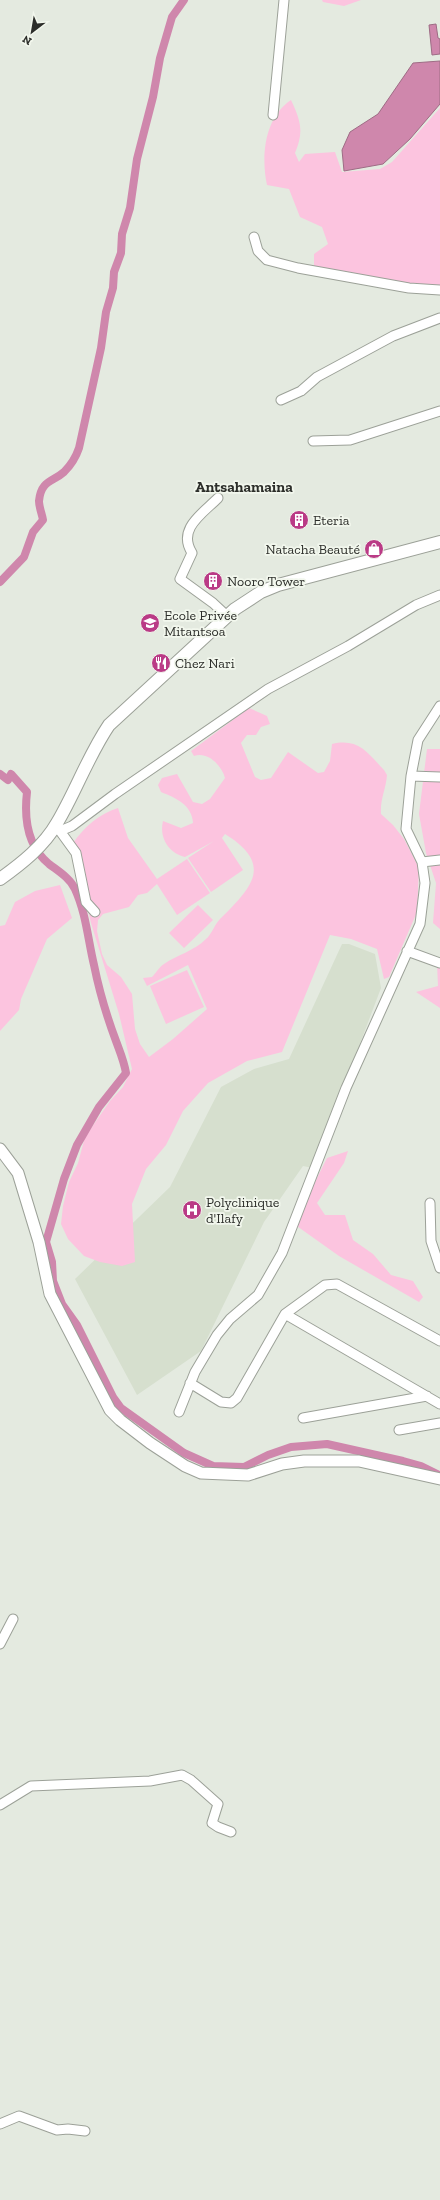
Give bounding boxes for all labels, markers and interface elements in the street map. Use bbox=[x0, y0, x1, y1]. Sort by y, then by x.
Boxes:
north arrow bbox=[12, 12, 52, 52]
text: N bbox=[20, 32, 34, 48]
district label: Antsahamaina bbox=[195, 478, 293, 496]
building icon: Eteria bbox=[288, 509, 310, 531]
place label: Eteria bbox=[313, 512, 350, 529]
shop icon: Natacha Beauté bbox=[363, 538, 385, 560]
place label: Natacha Beauté bbox=[266, 541, 360, 558]
building icon: Nooro Tower bbox=[202, 570, 224, 592]
place label: Nooro Tower bbox=[227, 573, 305, 590]
place label: Ecole Privée Mitantsoa bbox=[164, 607, 237, 640]
school or university icon: Ecole Privée Mitantsoa bbox=[139, 612, 161, 634]
restaurant icon: Chez Nari bbox=[150, 652, 172, 674]
place label: Chez Nari bbox=[175, 655, 235, 672]
place label: Polyclinique d'Ilafy bbox=[206, 1194, 280, 1227]
hospital icon: Polyclinique d'Ilafy bbox=[181, 1199, 203, 1221]

